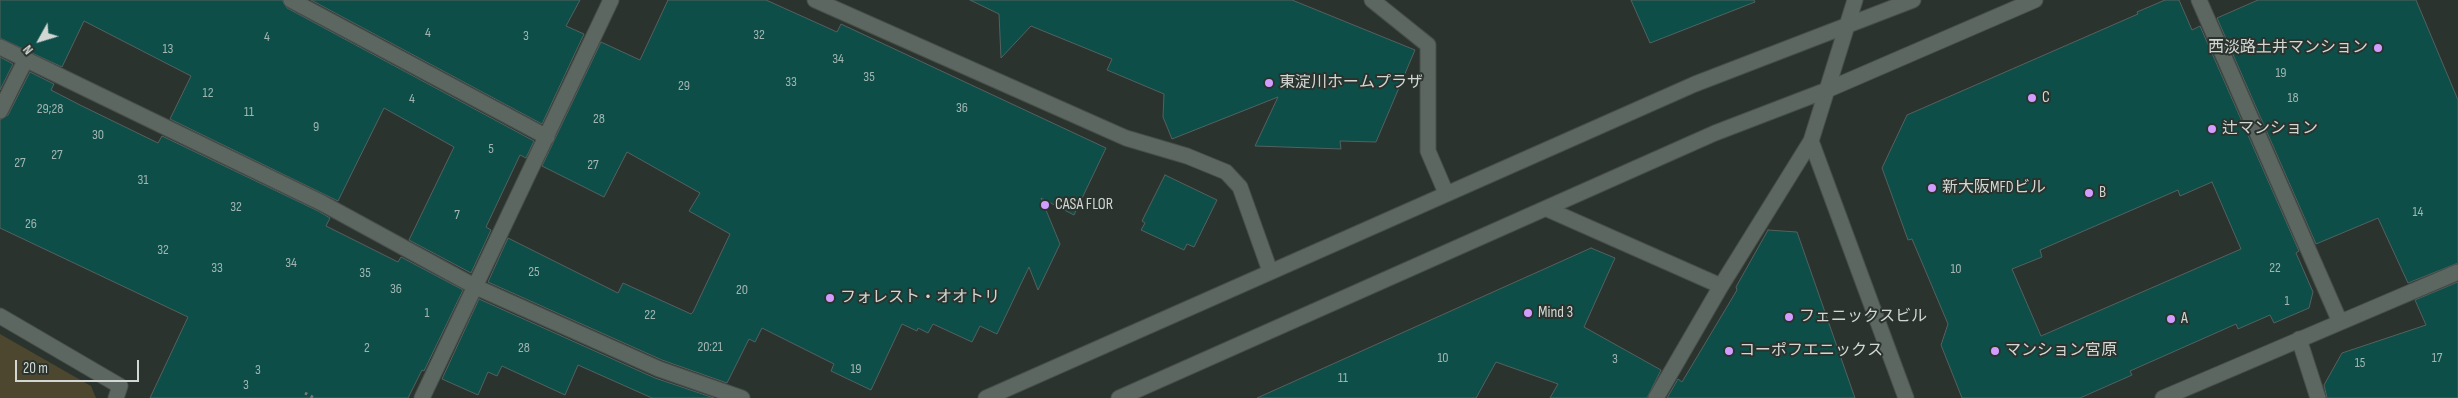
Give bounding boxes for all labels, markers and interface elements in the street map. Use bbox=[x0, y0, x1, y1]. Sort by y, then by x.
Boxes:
north arrow bbox=[15, 15, 65, 65]
house number: 4 bbox=[425, 25, 431, 41]
house number: 32 bbox=[753, 27, 765, 43]
house number: 3 bbox=[523, 28, 529, 44]
house number: 4 bbox=[264, 29, 270, 45]
place label: 西淡路土井マンション bbox=[2208, 38, 2368, 58]
house number: 13 bbox=[163, 41, 173, 57]
text: N bbox=[19, 42, 37, 58]
marker: 西淡路土井マンション bbox=[2372, 42, 2384, 54]
house number: 34 bbox=[832, 51, 844, 67]
house number: 19 bbox=[2275, 65, 2287, 81]
house number: 35 bbox=[863, 69, 875, 85]
place label: 東淀川ホームプラザ bbox=[1279, 73, 1423, 93]
house number: 33 bbox=[785, 74, 797, 90]
marker: 東淀川ホームプラザ bbox=[1263, 77, 1275, 89]
house number: 29 bbox=[678, 78, 690, 94]
house number: 12 bbox=[203, 85, 213, 101]
place label: C bbox=[2042, 88, 2050, 108]
house number: 18 bbox=[2287, 90, 2299, 106]
house number: 4 bbox=[409, 91, 415, 107]
marker: C bbox=[2026, 92, 2038, 104]
house number: 36 bbox=[956, 100, 968, 116]
house number: 29;28 bbox=[37, 101, 63, 117]
house number: 11 bbox=[244, 104, 254, 120]
house number: 28 bbox=[593, 111, 605, 127]
house number: 9 bbox=[313, 119, 319, 135]
place label: 辻マンション bbox=[2222, 119, 2318, 139]
marker: 辻マンション bbox=[2206, 123, 2218, 135]
house number: 30 bbox=[92, 127, 104, 143]
house number: 5 bbox=[488, 141, 494, 157]
house number: 27 bbox=[51, 147, 63, 163]
house number: 27 bbox=[14, 155, 26, 171]
house number: 27 bbox=[587, 157, 599, 173]
house number: 31 bbox=[138, 172, 148, 188]
place label: 新大阪MFDビル bbox=[1942, 178, 2046, 198]
marker: 新大阪MFDビル bbox=[1926, 182, 1938, 194]
place label: B bbox=[2099, 183, 2106, 203]
marker: B bbox=[2083, 187, 2095, 199]
place label: CASA FLOR bbox=[1055, 195, 1113, 215]
house number: 32 bbox=[230, 199, 242, 215]
marker: CASA FLOR bbox=[1039, 199, 1051, 211]
house number: 14 bbox=[2413, 204, 2423, 220]
house number: 7 bbox=[454, 207, 460, 223]
house number: 26 bbox=[25, 216, 37, 232]
house number: 32 bbox=[157, 242, 169, 258]
house number: 34 bbox=[285, 255, 297, 271]
house number: 33 bbox=[211, 260, 223, 276]
house number: 22 bbox=[2269, 260, 2281, 276]
house number: 10 bbox=[1950, 261, 1962, 277]
house number: 25 bbox=[528, 264, 540, 280]
house number: 35 bbox=[359, 265, 371, 281]
house number: 36 bbox=[390, 281, 402, 297]
house number: 20 bbox=[736, 282, 748, 298]
place label: フォレスト・オオトリ bbox=[840, 288, 1000, 308]
marker: フォレスト・オオトリ bbox=[824, 292, 836, 304]
house number: 1 bbox=[2285, 293, 2289, 309]
place label: Mind 3 bbox=[1538, 303, 1573, 323]
house number: 1 bbox=[425, 305, 429, 321]
house number: 22 bbox=[644, 307, 656, 323]
marker: Mind 3 bbox=[1522, 307, 1534, 319]
place label: フェニックスビル bbox=[1799, 307, 1927, 327]
place label: A bbox=[2181, 309, 2188, 329]
marker: フェニックスビル bbox=[1783, 311, 1795, 323]
marker: A bbox=[2165, 313, 2177, 325]
house number: 20:21 bbox=[697, 339, 723, 355]
house number: 2 bbox=[364, 340, 370, 356]
house number: 28 bbox=[518, 340, 530, 356]
place label: コーポフエニックス bbox=[1739, 341, 1883, 361]
place label: マンション宮原 bbox=[2005, 341, 2117, 361]
marker: コーポフエニックス bbox=[1723, 345, 1735, 357]
marker: マンション宮原 bbox=[1989, 345, 2001, 357]
scale bar bbox=[18, 350, 141, 382]
house number: 10 bbox=[1437, 350, 1449, 366]
house number: 17 bbox=[2432, 350, 2442, 366]
house number: 3 bbox=[1612, 351, 1618, 367]
house number: 15 bbox=[2355, 355, 2365, 371]
text: 20 m bbox=[23, 359, 48, 378]
house number: 19 bbox=[850, 361, 862, 377]
house number: 3 bbox=[255, 362, 261, 378]
house number: 11 bbox=[1338, 370, 1348, 386]
house number: 3 bbox=[243, 377, 249, 393]

